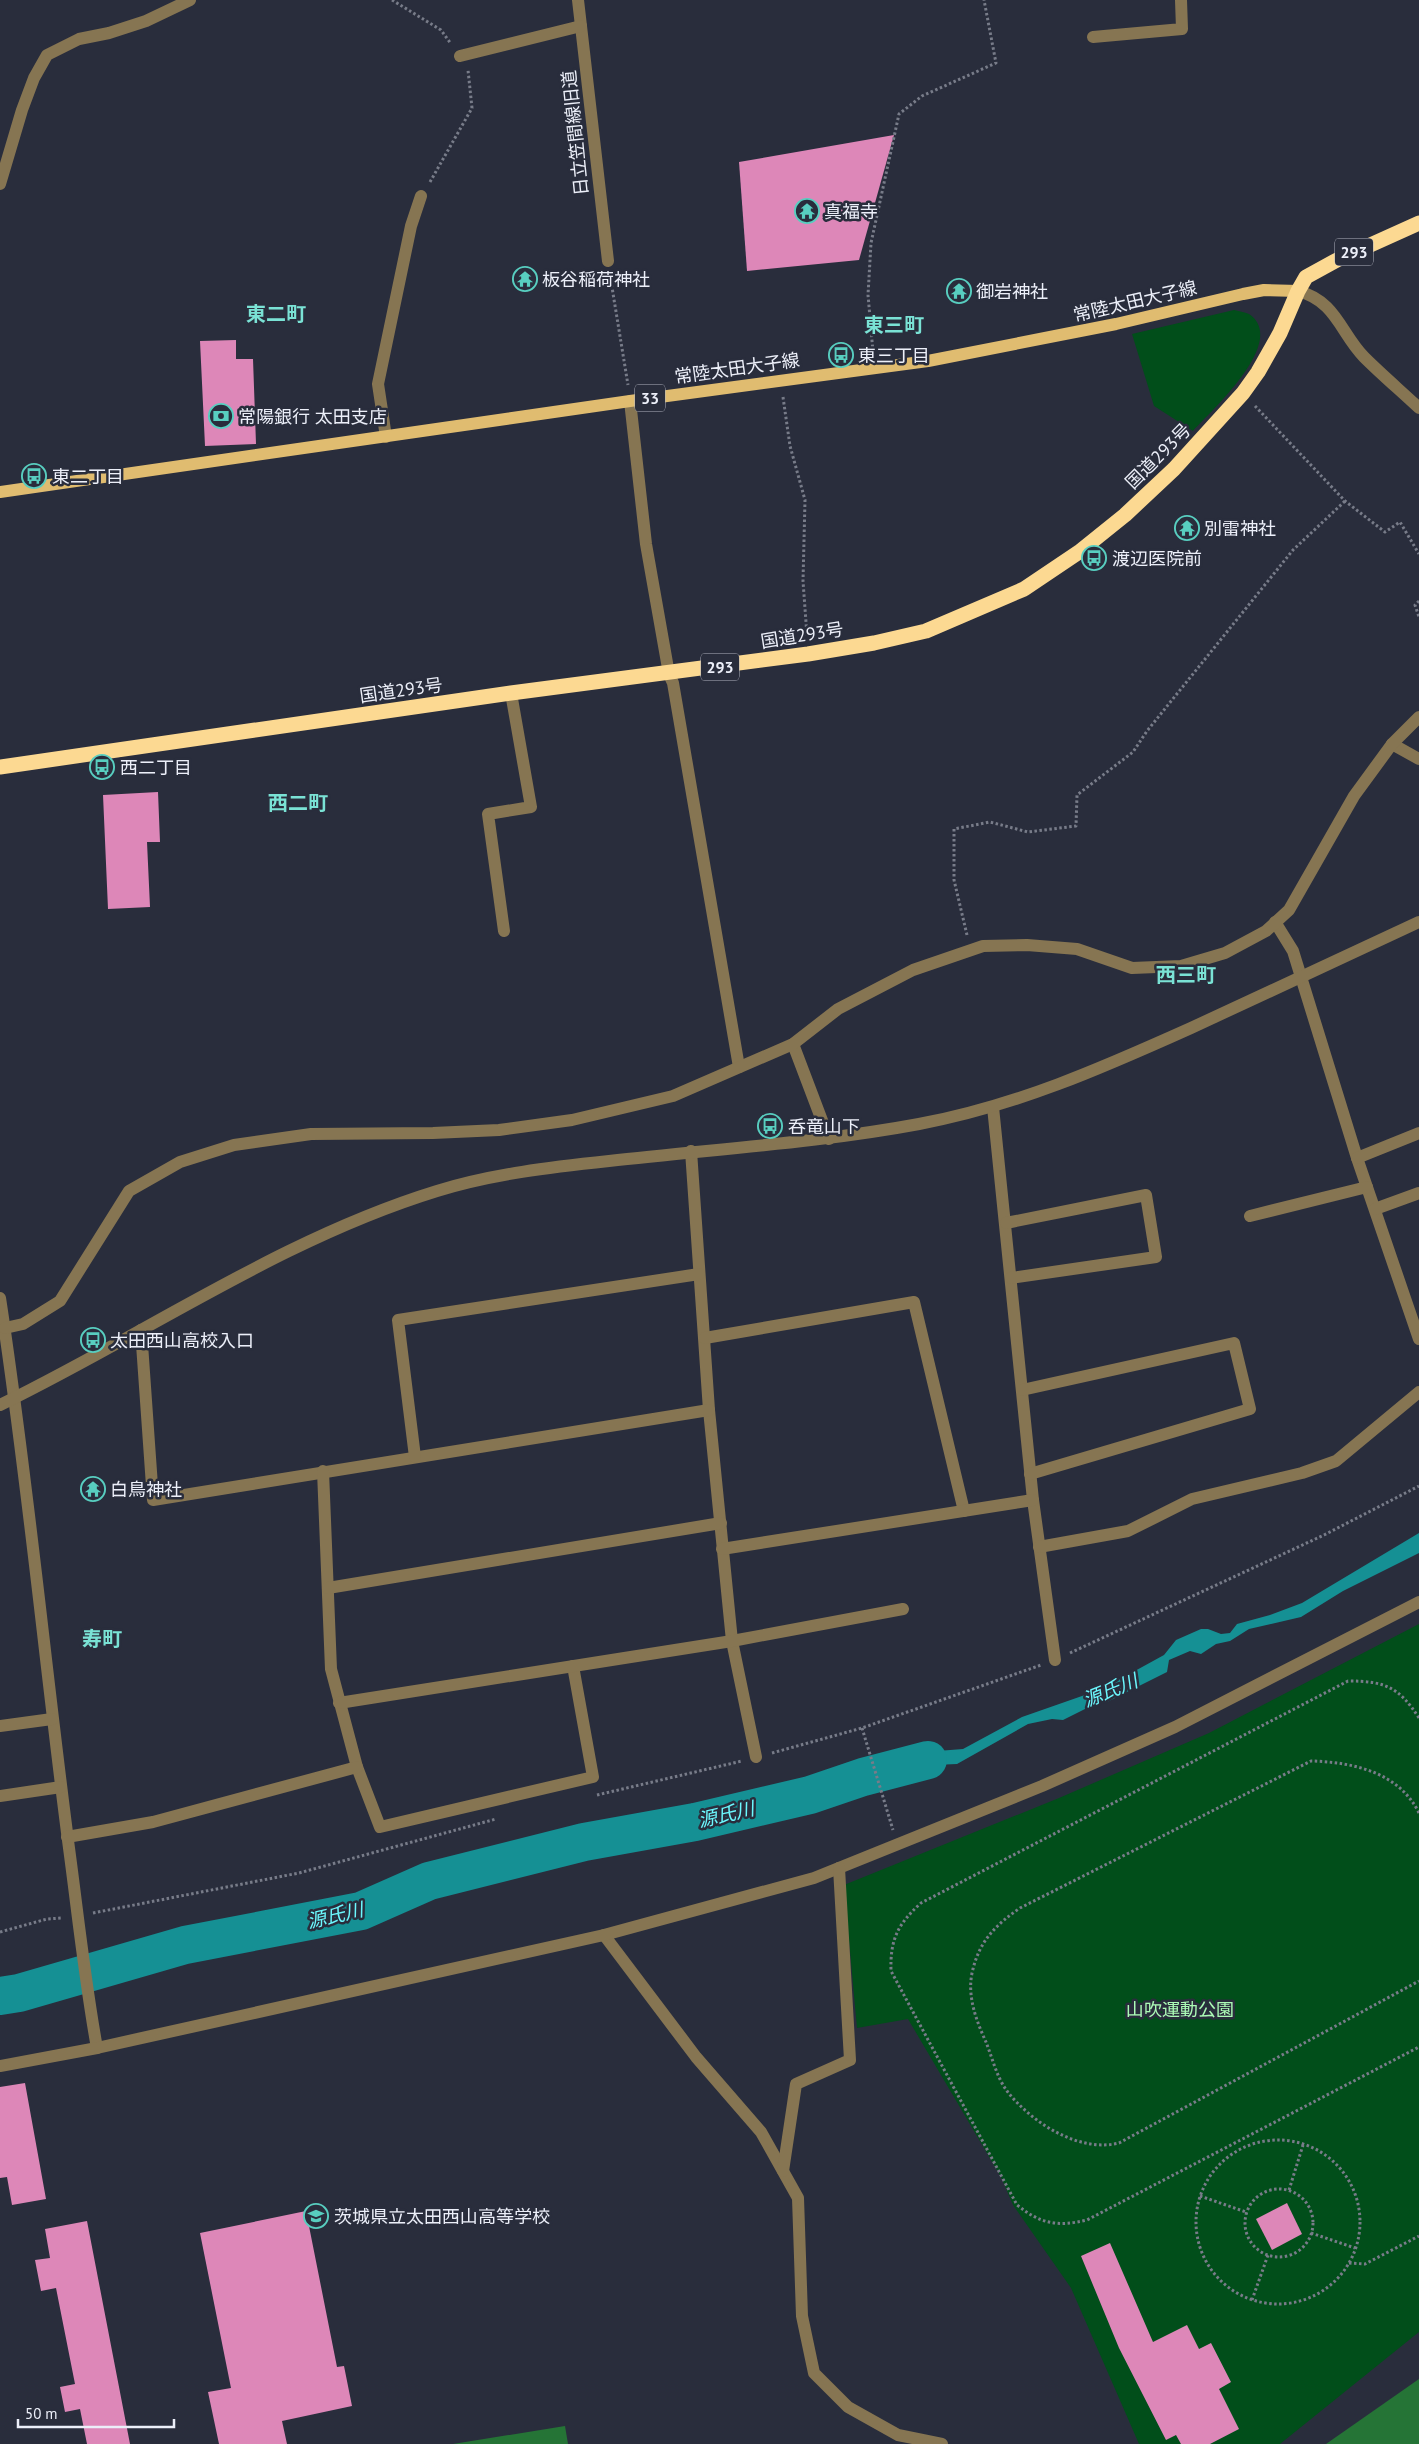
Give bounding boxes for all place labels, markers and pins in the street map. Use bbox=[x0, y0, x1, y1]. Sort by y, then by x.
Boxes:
temple icon: 真福寺 bbox=[794, 198, 820, 224]
place label: 真福寺 bbox=[824, 200, 878, 223]
temple icon: 板谷稲荷神社 bbox=[512, 266, 538, 292]
place label: 板谷稲荷神社 bbox=[542, 268, 650, 291]
temple icon: 御岩神社 bbox=[946, 278, 972, 304]
place label: 御岩神社 bbox=[976, 280, 1048, 303]
bus stop icon: 東三丁目 bbox=[828, 342, 854, 368]
place label: 東三丁目 bbox=[858, 344, 930, 367]
bank icon: 常陽銀行 太田支店 bbox=[208, 403, 234, 429]
place label: 常陽銀行 太田支店 bbox=[238, 405, 387, 428]
bus stop icon: 東二丁目 bbox=[21, 463, 47, 489]
place label: 東二丁目 bbox=[52, 465, 124, 488]
temple icon: 別雷神社 bbox=[1174, 515, 1200, 541]
place label: 別雷神社 bbox=[1204, 517, 1276, 540]
bus stop icon: 渡辺医院前 bbox=[1081, 545, 1107, 571]
place label: 渡辺医院前 bbox=[1112, 547, 1202, 570]
bus stop icon: 西二丁目 bbox=[89, 754, 115, 780]
place label: 西二丁目 bbox=[120, 756, 192, 779]
bus stop icon: 呑竜山下 bbox=[757, 1113, 783, 1139]
place label: 呑竜山下 bbox=[788, 1115, 860, 1138]
bus stop icon: 太田西山高校入口 bbox=[80, 1327, 106, 1353]
place label: 太田西山高校入口 bbox=[110, 1329, 254, 1352]
temple icon: 白鳥神社 bbox=[80, 1476, 106, 1502]
place label: 白鳥神社 bbox=[110, 1478, 182, 1501]
school or university icon: 茨城県立太田西山高等学校 bbox=[303, 2203, 329, 2229]
place label: 茨城県立太田西山高等学校 bbox=[334, 2205, 550, 2228]

